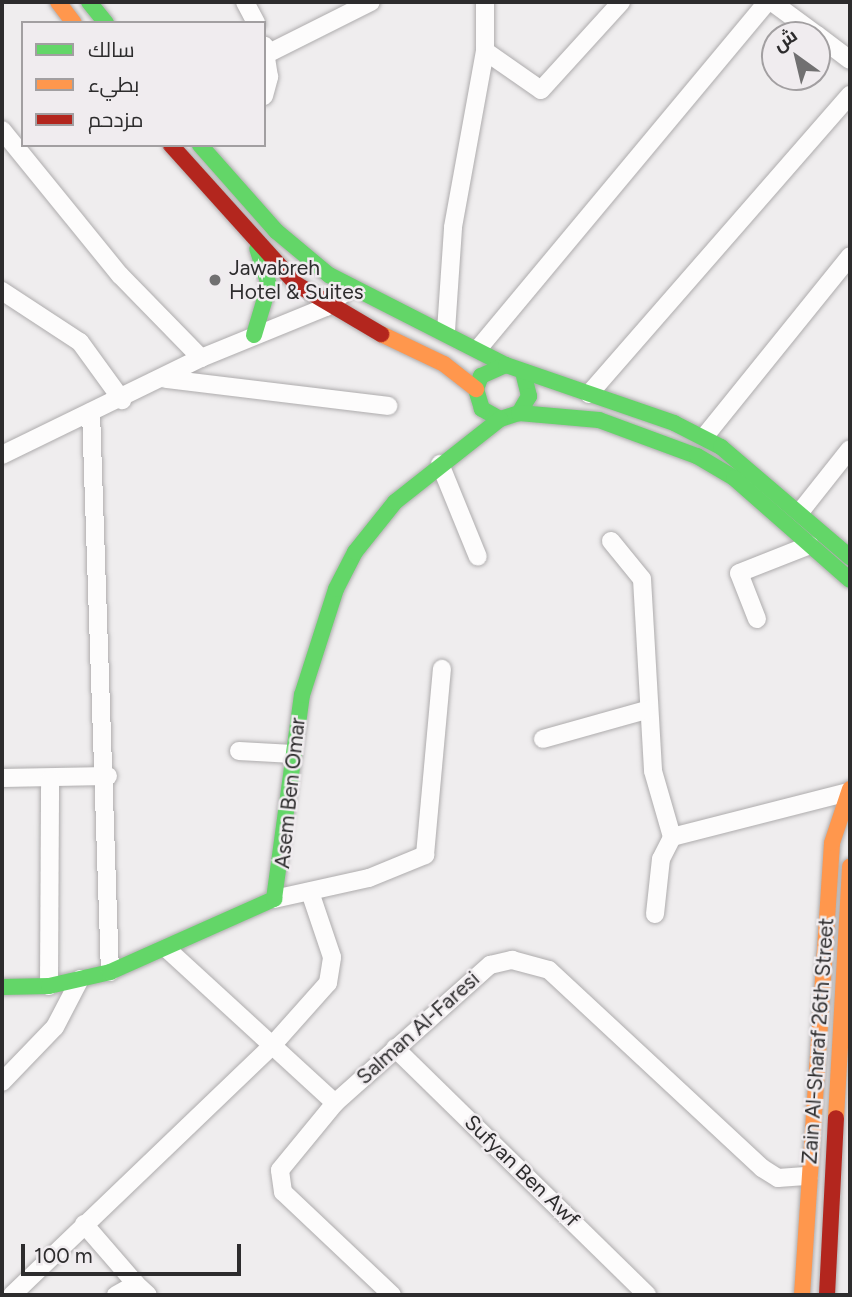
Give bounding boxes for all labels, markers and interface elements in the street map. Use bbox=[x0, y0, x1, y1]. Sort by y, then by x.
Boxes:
legend bbox=[21, 21, 266, 147]
north arrow bbox=[761, 21, 831, 91]
text: ش bbox=[769, 23, 802, 56]
text: سالك bbox=[88, 37, 135, 62]
text: بطيء bbox=[88, 72, 139, 97]
text: مزدحم bbox=[88, 107, 143, 132]
place label: Jawabreh Hotel & Suites bbox=[229, 255, 363, 305]
marker: Jawabreh Hotel & Suites bbox=[207, 272, 223, 288]
street label: Asem Ben Omar bbox=[270, 716, 310, 870]
street label: Zain Al-Sharaf 26th Street bbox=[797, 917, 839, 1165]
street label: Salman Al-Faresi bbox=[351, 966, 485, 1090]
street label: Sufyan Ben Awf bbox=[459, 1110, 585, 1232]
scale bar bbox=[24, 1230, 245, 1274]
text: 100 m bbox=[34, 1243, 93, 1268]

